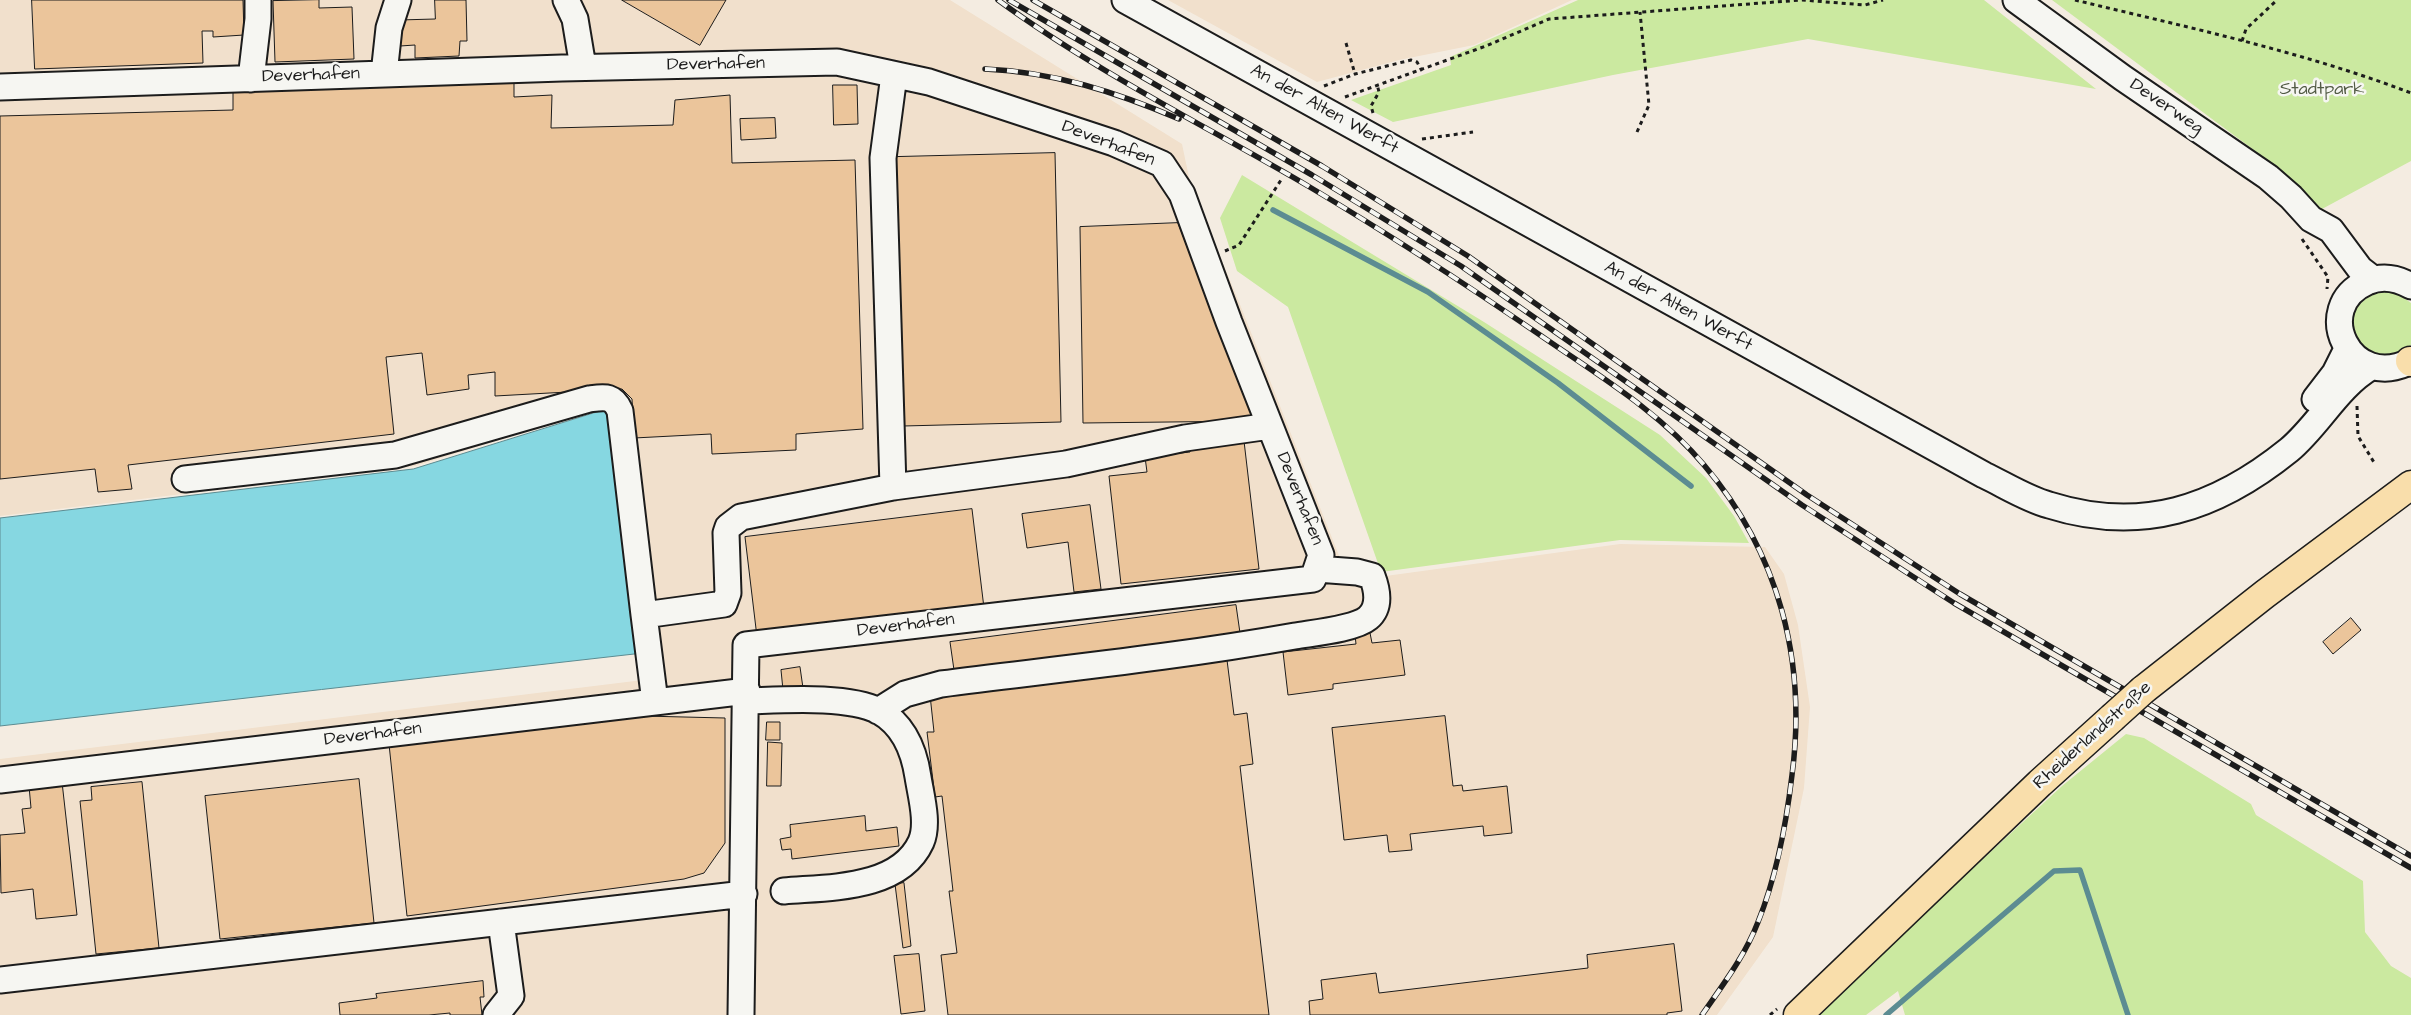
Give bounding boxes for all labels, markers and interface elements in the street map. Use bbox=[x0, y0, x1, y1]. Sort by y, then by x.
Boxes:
street label: Deverhafen bbox=[667, 53, 765, 77]
street label: An der Alten Werft bbox=[1246, 60, 1402, 160]
street label: Deverhafen bbox=[262, 63, 360, 89]
street label: Deverweg bbox=[2125, 75, 2207, 139]
park label: Stadtpark bbox=[2280, 79, 2364, 101]
street label: Deverhafen bbox=[1058, 116, 1158, 172]
street label: An der Alten Werft bbox=[1600, 257, 1756, 357]
street label: Deverhafen bbox=[1271, 450, 1327, 548]
street label: Deverhafen bbox=[856, 609, 956, 643]
street label: Rheiderlandstraße bbox=[2030, 677, 2156, 795]
street label: Deverhafen bbox=[323, 718, 423, 752]

